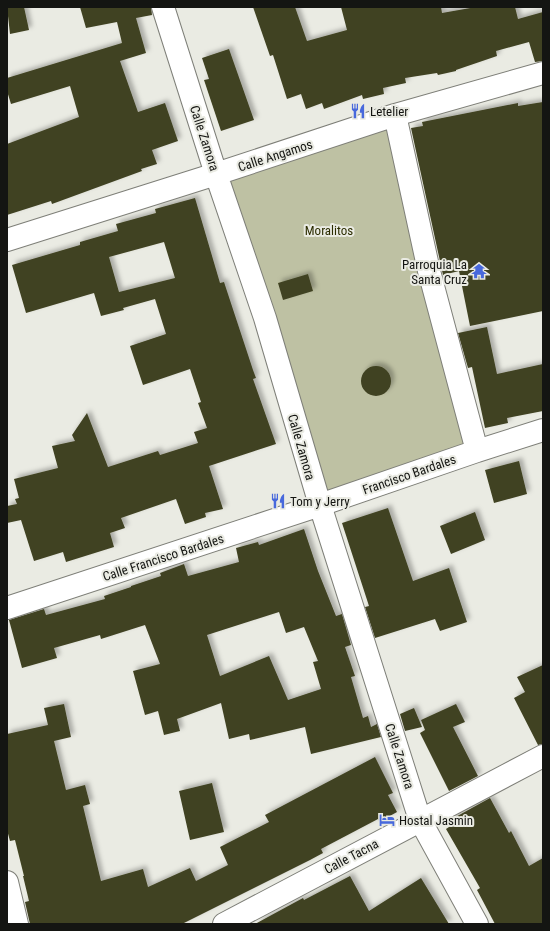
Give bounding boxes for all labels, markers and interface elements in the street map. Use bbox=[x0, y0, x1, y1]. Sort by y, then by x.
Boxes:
restaurant icon: Letelier bbox=[349, 102, 367, 120]
street label: Calle Zamora bbox=[187, 104, 222, 173]
place label: Letelier bbox=[370, 104, 408, 119]
street label: Calle Angamos bbox=[236, 136, 314, 175]
park label: Moralitos bbox=[305, 223, 353, 238]
place label: Parroquia La Santa Cruz bbox=[402, 257, 467, 287]
temple icon: Parroquia La Santa Cruz bbox=[470, 262, 488, 280]
street label: Calle Zamora bbox=[285, 412, 318, 482]
street label: Francisco Bardales bbox=[361, 451, 458, 497]
restaurant icon: Tom y Jerry bbox=[269, 492, 287, 510]
place label: Tom y Jerry bbox=[290, 494, 350, 509]
street label: Calle Francisco Bardales bbox=[101, 531, 226, 584]
street label: Calle Zamora bbox=[382, 722, 417, 791]
hotel icon: Hostal Jasmin bbox=[378, 811, 396, 829]
place label: Hostal Jasmin bbox=[399, 813, 473, 828]
street label: Calle Tacna bbox=[322, 836, 381, 877]

